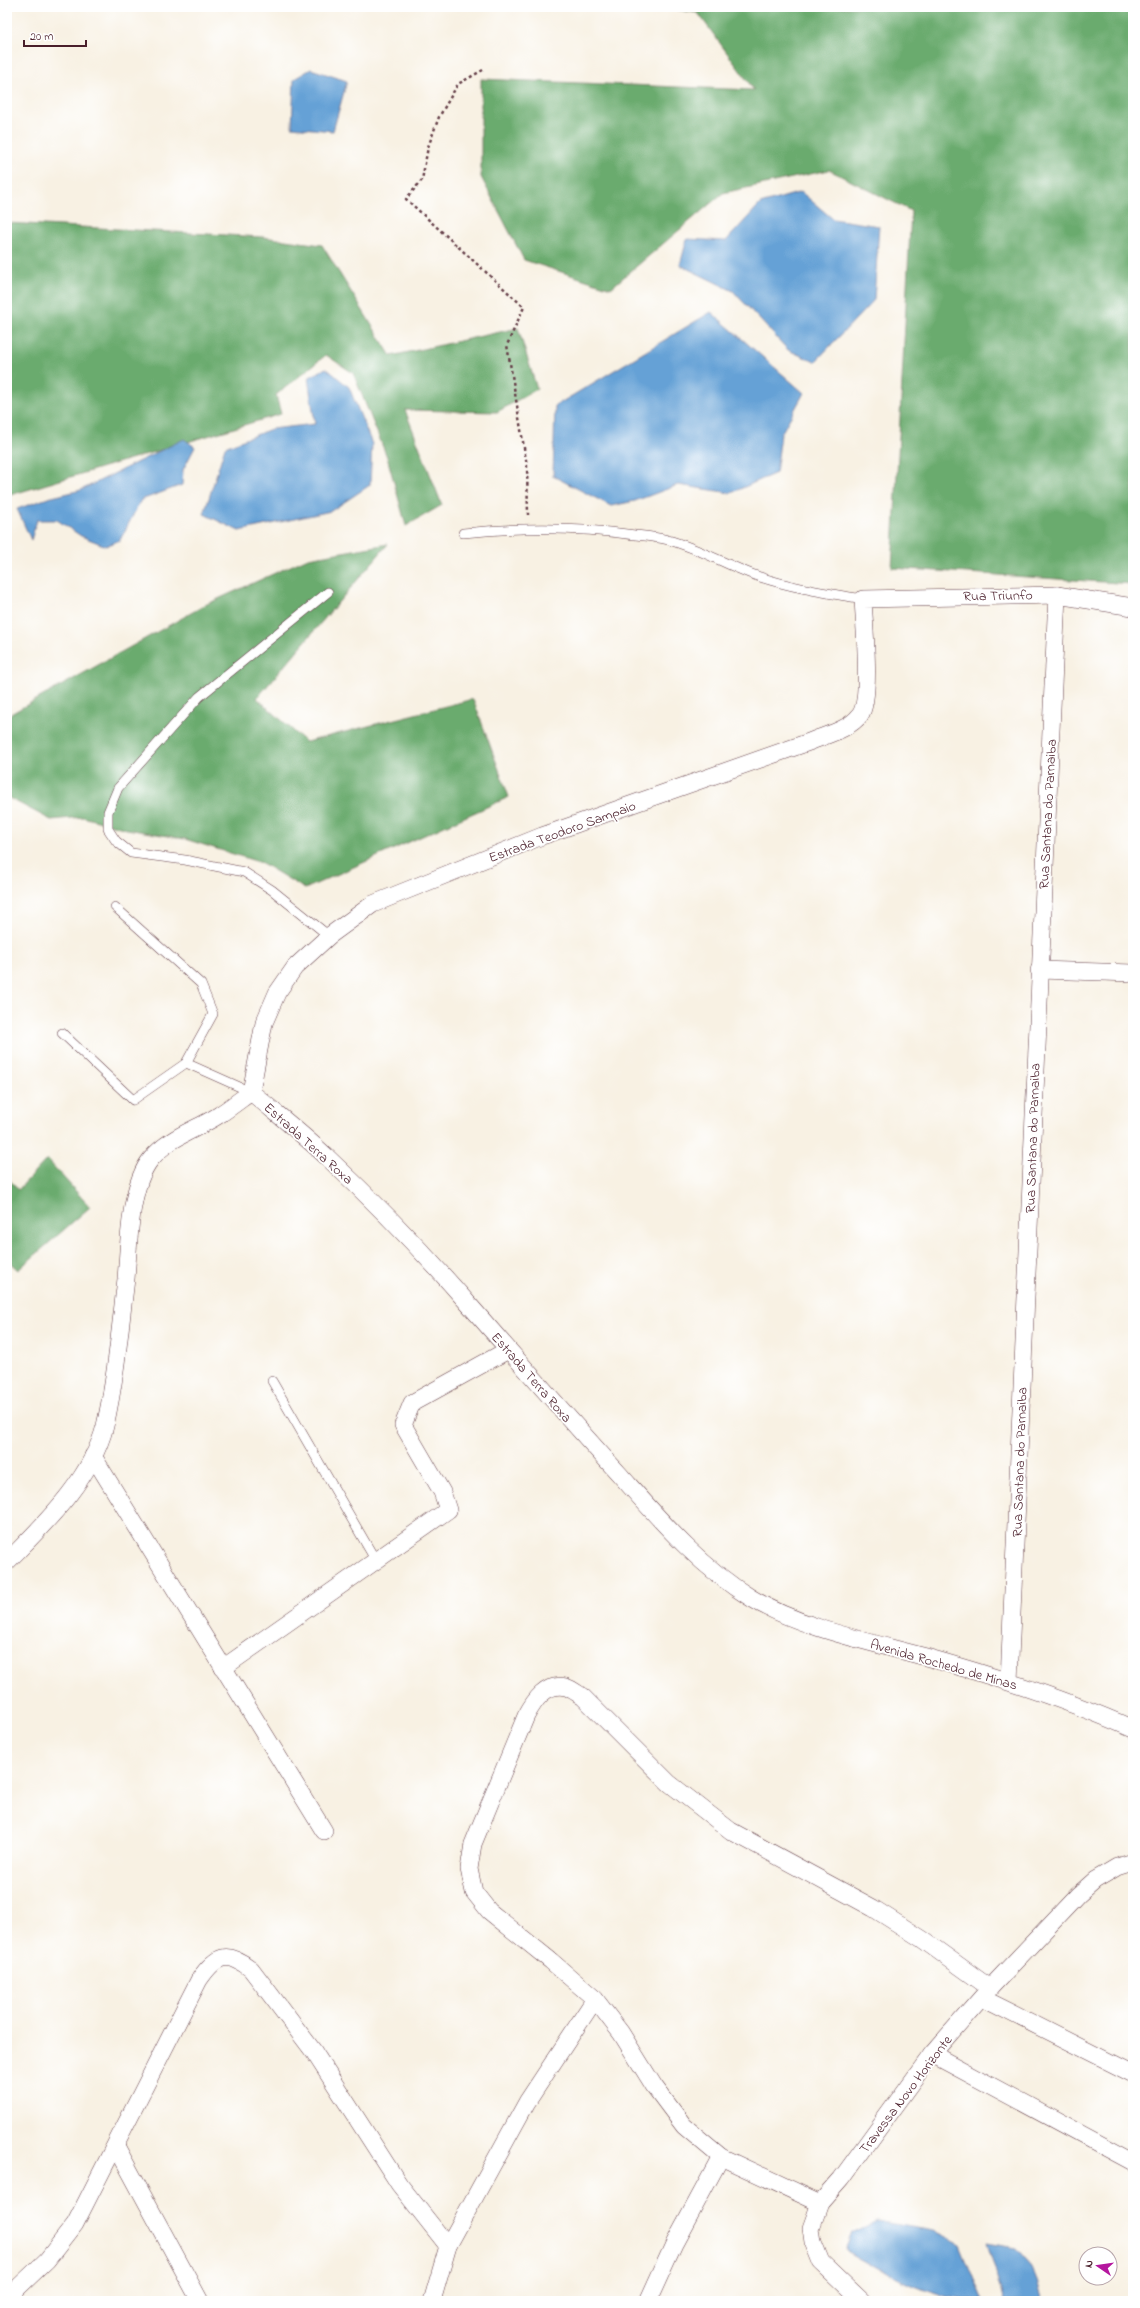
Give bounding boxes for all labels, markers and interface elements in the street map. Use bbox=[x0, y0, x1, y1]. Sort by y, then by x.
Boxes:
scale bar bbox=[24, 22, 86, 48]
text: 20 m bbox=[30, 28, 53, 46]
street label: Rua Triunfo bbox=[963, 585, 1033, 608]
street label: Rua Santana do Parnaiba bbox=[1034, 739, 1063, 890]
street label: Estrada Teodoro Sampaio bbox=[486, 796, 639, 869]
street label: Rua Santana do Parnaiba bbox=[1020, 1063, 1047, 1213]
street label: Estrada Terra Roxa bbox=[259, 1098, 357, 1190]
street label: Estrada Terra Roxa bbox=[486, 1328, 576, 1428]
street label: Rua Santana do Parnaiba bbox=[1007, 1387, 1034, 1537]
street label: Avenida Rochedo de Minas bbox=[868, 1634, 1020, 1697]
street label: Travessa Novo Horizonte bbox=[855, 2031, 958, 2159]
north arrow bbox=[1078, 2246, 1118, 2286]
text: N bbox=[1081, 2259, 1098, 2269]

